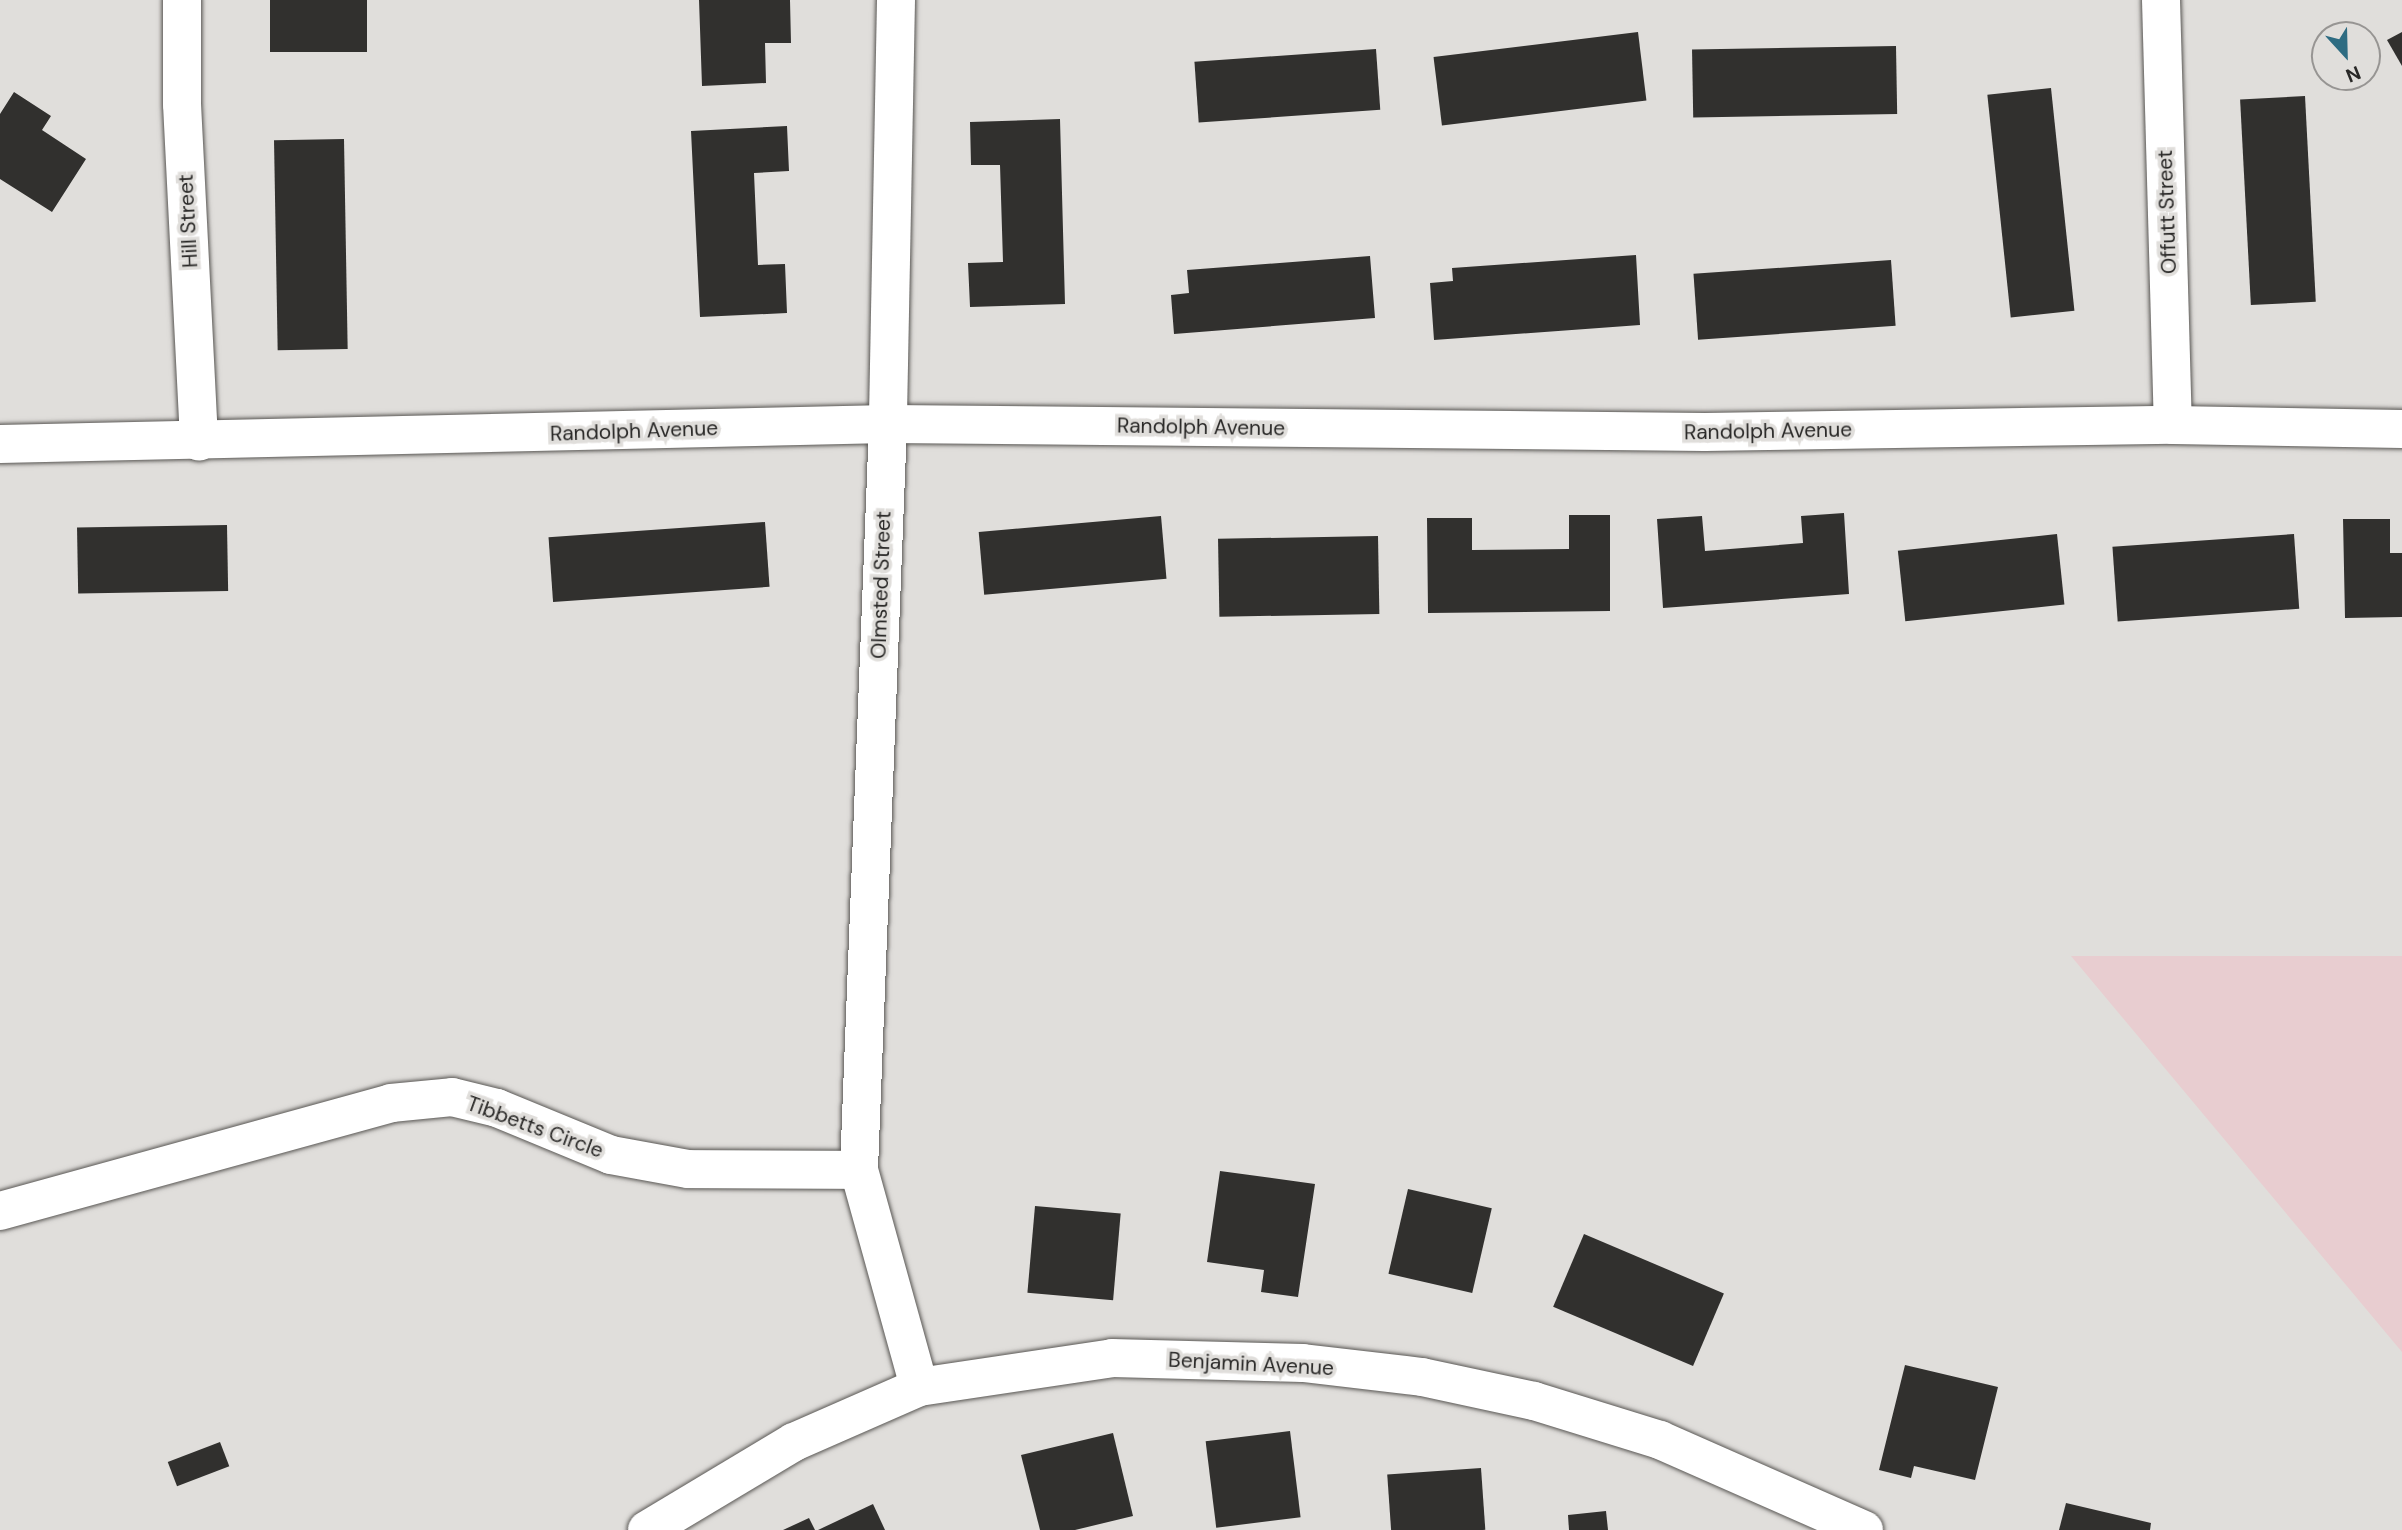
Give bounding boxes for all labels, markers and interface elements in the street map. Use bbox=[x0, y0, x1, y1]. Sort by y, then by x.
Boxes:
north arrow bbox=[2311, 21, 2381, 91]
text: N bbox=[2342, 60, 2364, 88]
street label: Offutt Street bbox=[2152, 150, 2182, 274]
street label: Hill Street bbox=[173, 174, 203, 268]
street label: Randolph Avenue bbox=[1117, 413, 1285, 441]
street label: Randolph Avenue bbox=[550, 415, 718, 447]
street label: Randolph Avenue bbox=[1684, 417, 1852, 445]
street label: Olmsted Street bbox=[866, 511, 896, 659]
street label: Tibbetts Circle bbox=[463, 1091, 607, 1163]
street label: Benjamin Avenue bbox=[1167, 1347, 1335, 1381]

